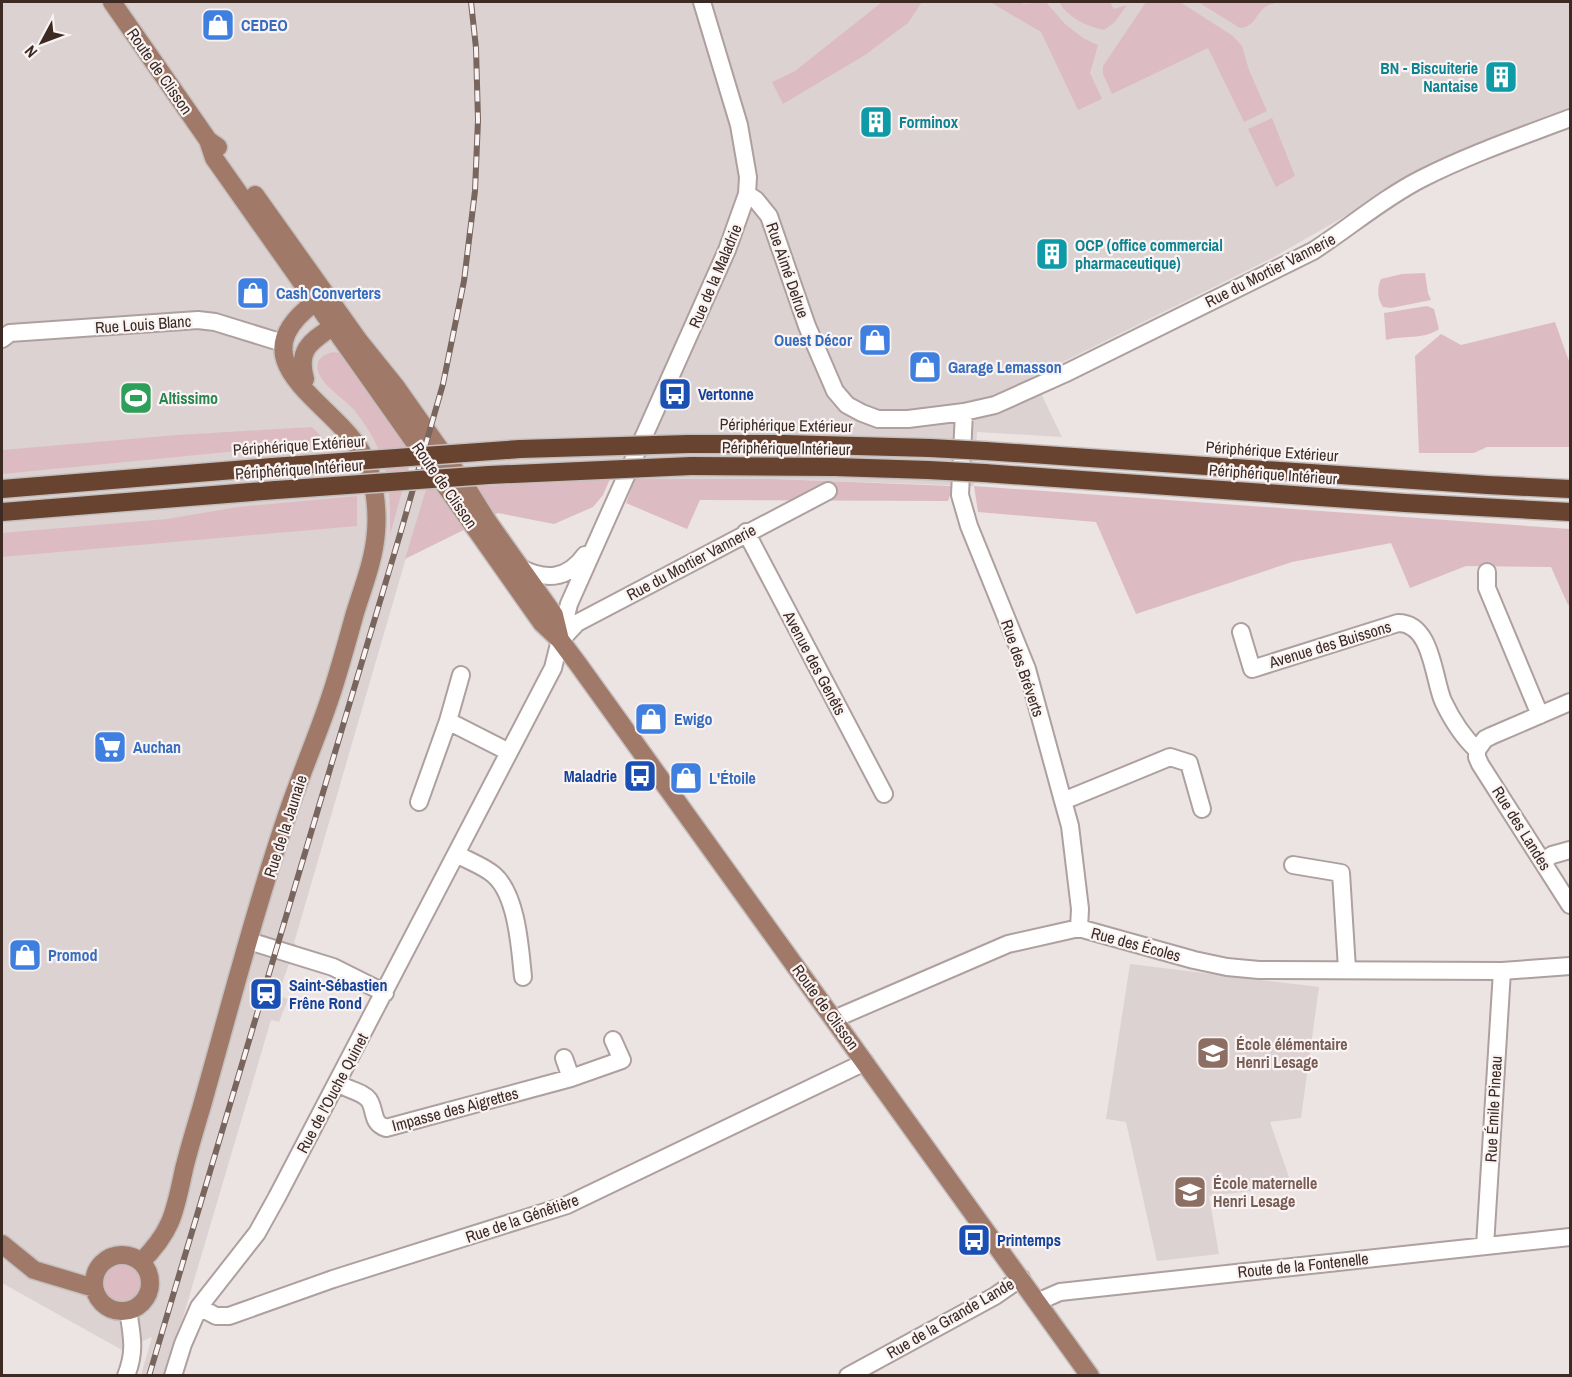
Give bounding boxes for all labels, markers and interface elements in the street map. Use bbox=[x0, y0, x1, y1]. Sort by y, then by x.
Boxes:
shop icon: CEDEO bbox=[200, 7, 236, 43]
north arrow bbox=[12, 12, 72, 72]
place label: CEDEO bbox=[241, 14, 288, 36]
street label: Route de Clisson bbox=[122, 23, 198, 119]
text: N bbox=[19, 41, 42, 63]
place label: BN - Biscuiterie Nantaise bbox=[1380, 57, 1478, 97]
building icon: BN - Biscuiterie Nantaise bbox=[1483, 59, 1519, 95]
building icon: Forminox bbox=[858, 104, 894, 140]
place label: Forminox bbox=[899, 111, 959, 133]
street label: Rue Aimé Delrue bbox=[761, 219, 815, 321]
street label: Rue de la Maladrie bbox=[683, 221, 747, 331]
street label: Rue du Mortier Vannerie bbox=[1201, 228, 1339, 312]
place label: OCP (office commercial pharmaceutique) bbox=[1075, 234, 1223, 274]
building icon: OCP (office commercial pharmaceutique) bbox=[1034, 236, 1070, 272]
shop icon: Cash Converters bbox=[235, 275, 271, 311]
place label: Cash Converters bbox=[276, 282, 381, 304]
street label: Rue Louis Blanc bbox=[94, 310, 192, 338]
shop icon: Ouest Décor bbox=[857, 322, 893, 358]
place label: Ouest Décor bbox=[774, 329, 853, 351]
shop icon: Garage Lemasson bbox=[907, 349, 943, 385]
place label: Garage Lemasson bbox=[948, 356, 1062, 378]
bus stop icon: Vertonne bbox=[657, 376, 693, 412]
sports icon: Altissimo bbox=[118, 380, 154, 416]
place label: Vertonne bbox=[698, 383, 754, 405]
place label: Altissimo bbox=[159, 387, 218, 409]
street label: Périphérique Extérieur bbox=[719, 413, 853, 437]
street label: Périphérique Extérieur bbox=[232, 429, 367, 461]
street label: Périphérique Extérieur bbox=[1205, 435, 1340, 467]
street label: Périphérique Intérieur bbox=[722, 436, 851, 460]
street label: Route de Clisson bbox=[407, 437, 483, 533]
street label: Périphérique Intérieur bbox=[234, 454, 364, 484]
street label: Périphérique Intérieur bbox=[1208, 459, 1338, 489]
street label: Rue du Mortier Vannerie bbox=[623, 519, 759, 605]
street label: Avenue des Genêts bbox=[778, 606, 852, 719]
street label: Avenue des Buissons bbox=[1265, 615, 1394, 673]
street label: Rue des Bréverts bbox=[996, 616, 1050, 720]
shop icon: Ewigo bbox=[633, 701, 669, 737]
place label: Ewigo bbox=[674, 708, 713, 730]
supermarket icon: Auchan bbox=[92, 729, 128, 765]
place label: Auchan bbox=[133, 736, 181, 758]
bus stop icon: Maladrie bbox=[622, 758, 658, 794]
shop icon: L'Étoile bbox=[668, 760, 704, 796]
place label: Maladrie bbox=[564, 765, 617, 787]
place label: L'Étoile bbox=[709, 767, 756, 789]
street label: Rue de la Jaunaie bbox=[258, 772, 312, 880]
street label: Rue des Landes bbox=[1487, 782, 1557, 874]
street label: Rue des Écoles bbox=[1089, 921, 1183, 967]
shop icon: Promod bbox=[7, 937, 43, 973]
place label: Promod bbox=[48, 944, 98, 966]
street label: Route de Clisson bbox=[788, 960, 864, 1054]
place label: Saint-Sébastien Frêne Rond bbox=[289, 974, 387, 1014]
station icon: Saint-Sébastien Frêne Rond bbox=[248, 976, 284, 1012]
street label: Rue de l'Ouche Quinet bbox=[291, 1029, 373, 1157]
place label: École élémentaire Henri Lesage bbox=[1236, 1033, 1348, 1073]
school or university icon: École élémentaire Henri Lesage bbox=[1195, 1035, 1231, 1071]
street label: Rue Émile Pineau bbox=[1479, 1055, 1507, 1163]
street label: Impasse des Aigrettes bbox=[389, 1082, 521, 1136]
place label: École maternelle Henri Lesage bbox=[1213, 1172, 1317, 1212]
school or university icon: École maternelle Henri Lesage bbox=[1172, 1174, 1208, 1210]
street label: Rue de la Génêtière bbox=[463, 1188, 581, 1248]
bus stop icon: Printemps bbox=[956, 1222, 992, 1258]
place label: Printemps bbox=[997, 1229, 1061, 1251]
street label: Route de la Fontenelle bbox=[1237, 1247, 1369, 1283]
street label: Rue de la Grande Lande bbox=[882, 1273, 1018, 1363]

